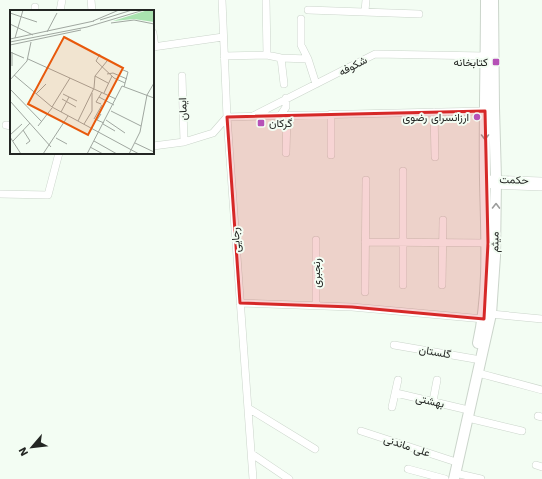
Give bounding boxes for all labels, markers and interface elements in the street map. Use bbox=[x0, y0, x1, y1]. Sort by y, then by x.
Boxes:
inset map bbox=[10, 10, 154, 154]
street label: شکوفه bbox=[337, 53, 370, 79]
place label: کتابخانه bbox=[454, 56, 488, 69]
marker: کتابخانه bbox=[491, 57, 501, 67]
street label: ایمان bbox=[176, 97, 190, 121]
place label: ارزانسرای رضوی bbox=[403, 111, 469, 124]
marker: ارزانسرای رضوی bbox=[472, 112, 482, 122]
place label: گرکان bbox=[269, 117, 292, 130]
marker: گرکان bbox=[256, 118, 266, 128]
one-way arrow bbox=[481, 134, 489, 140]
street label: حکمت bbox=[499, 173, 529, 187]
one-way arrow bbox=[492, 203, 500, 209]
street label: رجایی bbox=[229, 227, 243, 253]
street label: میثم bbox=[488, 231, 503, 253]
street label: رنجبری bbox=[310, 258, 323, 288]
street label: گلستان bbox=[418, 343, 452, 361]
street label: بهشتی bbox=[414, 391, 446, 411]
north arrow bbox=[12, 427, 52, 467]
street label: علی ماندنی bbox=[382, 432, 432, 460]
text: N bbox=[16, 445, 31, 458]

